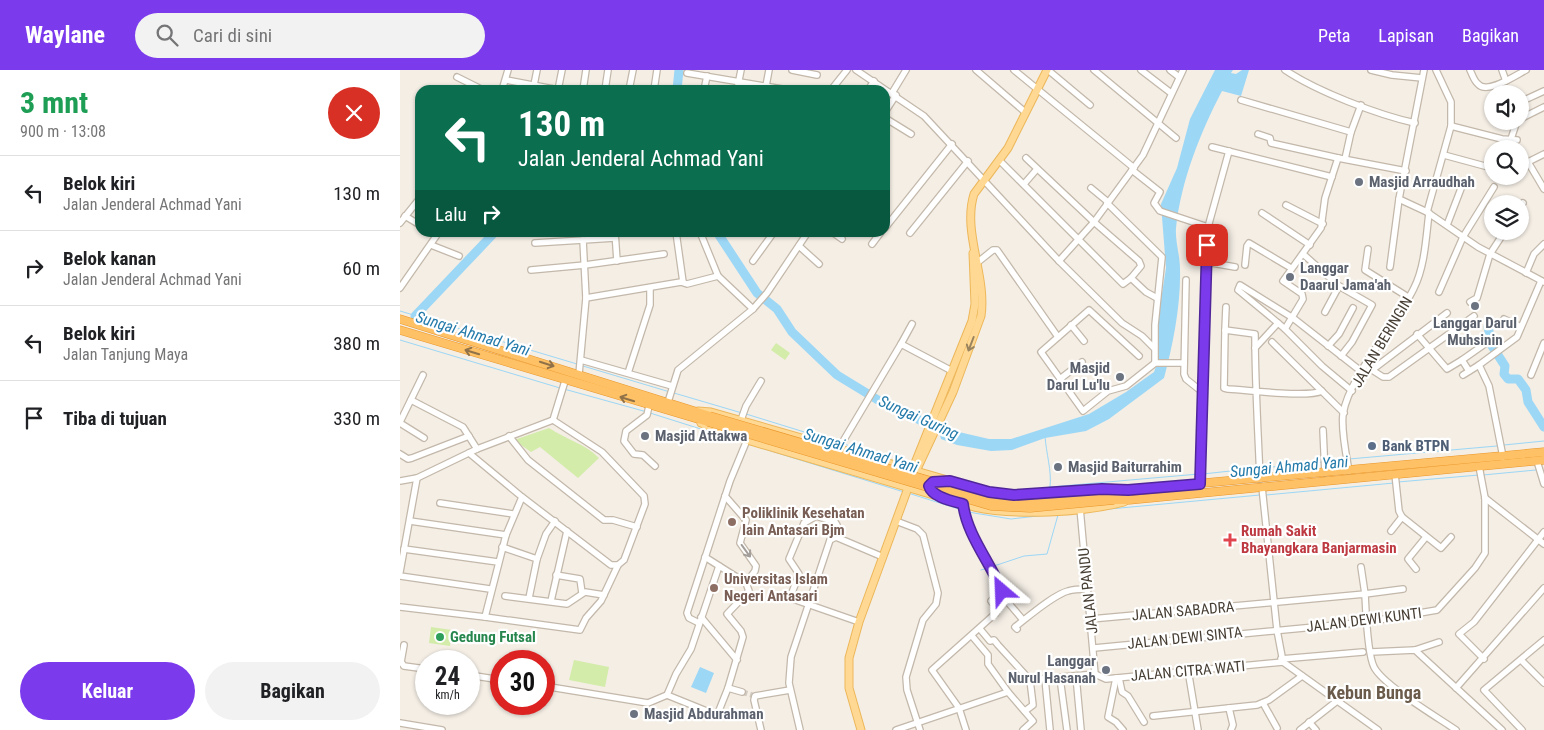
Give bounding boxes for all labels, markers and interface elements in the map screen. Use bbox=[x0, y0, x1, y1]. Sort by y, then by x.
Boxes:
search box bbox=[135, 13, 485, 58]
text: Waylane bbox=[25, 21, 105, 49]
icon: search bbox=[153, 21, 181, 49]
text: Cari di sini bbox=[193, 24, 272, 47]
text: Peta bbox=[1318, 25, 1350, 46]
text: Lapisan bbox=[1378, 25, 1434, 46]
text: Bagikan bbox=[1462, 25, 1519, 46]
text: 3 mnt bbox=[20, 85, 88, 120]
map controls bbox=[1484, 85, 1529, 240]
button: sound bbox=[1484, 85, 1529, 130]
button: close bbox=[328, 87, 380, 139]
text: 130 m bbox=[518, 104, 605, 145]
icon: left bbox=[435, 105, 500, 170]
text: 900 m · 13:08 bbox=[20, 122, 106, 141]
button: search bbox=[1484, 140, 1529, 185]
text: Jalan Jenderal Achmad Yani bbox=[518, 146, 764, 171]
text: Belok kiri bbox=[63, 172, 135, 195]
place label: Masjid Arraudhah bbox=[1369, 173, 1475, 191]
marker: Masjid Arraudhah bbox=[1353, 176, 1365, 188]
icon: left bbox=[20, 179, 48, 207]
text: 130 m bbox=[333, 182, 380, 205]
text: Jalan Jenderal Achmad Yani bbox=[63, 195, 242, 214]
button: layers bbox=[1484, 195, 1529, 240]
icon: right bbox=[477, 200, 505, 228]
text: Lalu bbox=[435, 203, 467, 226]
pin bbox=[1186, 224, 1228, 266]
icon: arrive bbox=[1193, 231, 1221, 259]
text: Belok kanan bbox=[63, 247, 156, 270]
icon: right bbox=[20, 254, 48, 282]
text: 60 m bbox=[343, 257, 380, 280]
place label: Langgar Daarul Jama'ah bbox=[1300, 259, 1391, 294]
text: Jalan Jenderal Achmad Yani bbox=[63, 270, 242, 289]
marker: Langgar Daarul Jama'ah bbox=[1284, 271, 1296, 283]
street label: JALAN BERINGIN bbox=[1348, 293, 1416, 391]
marker: Langgar Darul Muhsinin bbox=[1469, 300, 1481, 312]
water label: Sungai Ahmad Yani bbox=[413, 307, 533, 360]
place label: Langgar Darul Muhsinin bbox=[1433, 314, 1517, 349]
text: Belok kiri bbox=[63, 322, 135, 345]
icon: left bbox=[20, 329, 48, 357]
text: 380 m bbox=[333, 332, 380, 355]
one-way arrow bbox=[966, 335, 975, 351]
text: Jalan Tanjung Maya bbox=[63, 345, 188, 364]
one-way arrow bbox=[464, 347, 480, 356]
place label: Masjid Darul Lu'lu bbox=[1047, 359, 1110, 394]
one-way arrow bbox=[539, 360, 554, 369]
marker: Masjid Darul Lu'lu bbox=[1114, 371, 1126, 383]
water label: Sungai Guring bbox=[876, 391, 962, 444]
one-way arrow bbox=[619, 394, 635, 404]
icon: arrive bbox=[20, 404, 48, 432]
text: Tiba di tujuan bbox=[63, 407, 167, 430]
text: 330 m bbox=[333, 407, 380, 430]
water label: Sungai Ahmad Yani bbox=[801, 424, 921, 477]
place label: Masjid Attakwa bbox=[655, 427, 747, 445]
marker: Masjid Attakwa bbox=[639, 430, 651, 442]
place label: Bank BTPN bbox=[1382, 437, 1450, 455]
marker: Bank BTPN bbox=[1366, 440, 1378, 452]
water label: Sungai Ahmad Yani bbox=[1229, 452, 1349, 481]
place label: Masjid Baiturrahim bbox=[1068, 458, 1182, 476]
marker: Masjid Baiturrahim bbox=[1052, 461, 1064, 473]
place label: Poliklinik Kesehatan Iain Antasari Bjm bbox=[742, 504, 865, 539]
marker: Poliklinik Kesehatan Iain Antasari Bjm bbox=[726, 516, 738, 528]
place label: Rumah Sakit Bhayangkara Banjarmasin bbox=[1241, 522, 1397, 557]
marker: Rumah Sakit Bhayangkara Banjarmasin bbox=[1223, 533, 1237, 547]
one-way arrow bbox=[741, 544, 751, 558]
street label: JALAN PANDU bbox=[1075, 547, 1101, 635]
position arrow bbox=[975, 564, 1027, 616]
place label: Universitas Islam Negeri Antasari bbox=[724, 570, 828, 605]
marker: Universitas Islam Negeri Antasari bbox=[708, 582, 720, 594]
street label: JALAN SABADRA bbox=[1131, 598, 1235, 624]
street label: JALAN DEWI KUNTI bbox=[1305, 604, 1423, 636]
street label: JALAN DEWI SINTA bbox=[1127, 623, 1244, 653]
place label: Gedung Futsal bbox=[450, 628, 536, 646]
marker: Gedung Futsal bbox=[434, 631, 446, 643]
speed limit sign: 30 bbox=[490, 650, 555, 715]
place label: Langgar Nurul Hasanah bbox=[1008, 652, 1096, 687]
street label: JALAN CITRA WATI bbox=[1130, 657, 1246, 685]
button: Keluar bbox=[20, 662, 195, 720]
button: Bagikan bbox=[205, 662, 380, 720]
text: 24 bbox=[435, 662, 460, 691]
marker: Langgar Nurul Hasanah bbox=[1100, 664, 1112, 676]
district label: Kebun Bunga bbox=[1327, 682, 1421, 703]
text: km/h bbox=[435, 688, 460, 702]
place label: Masjid Abdurahman bbox=[644, 705, 764, 723]
marker: Masjid Abdurahman bbox=[628, 708, 640, 720]

